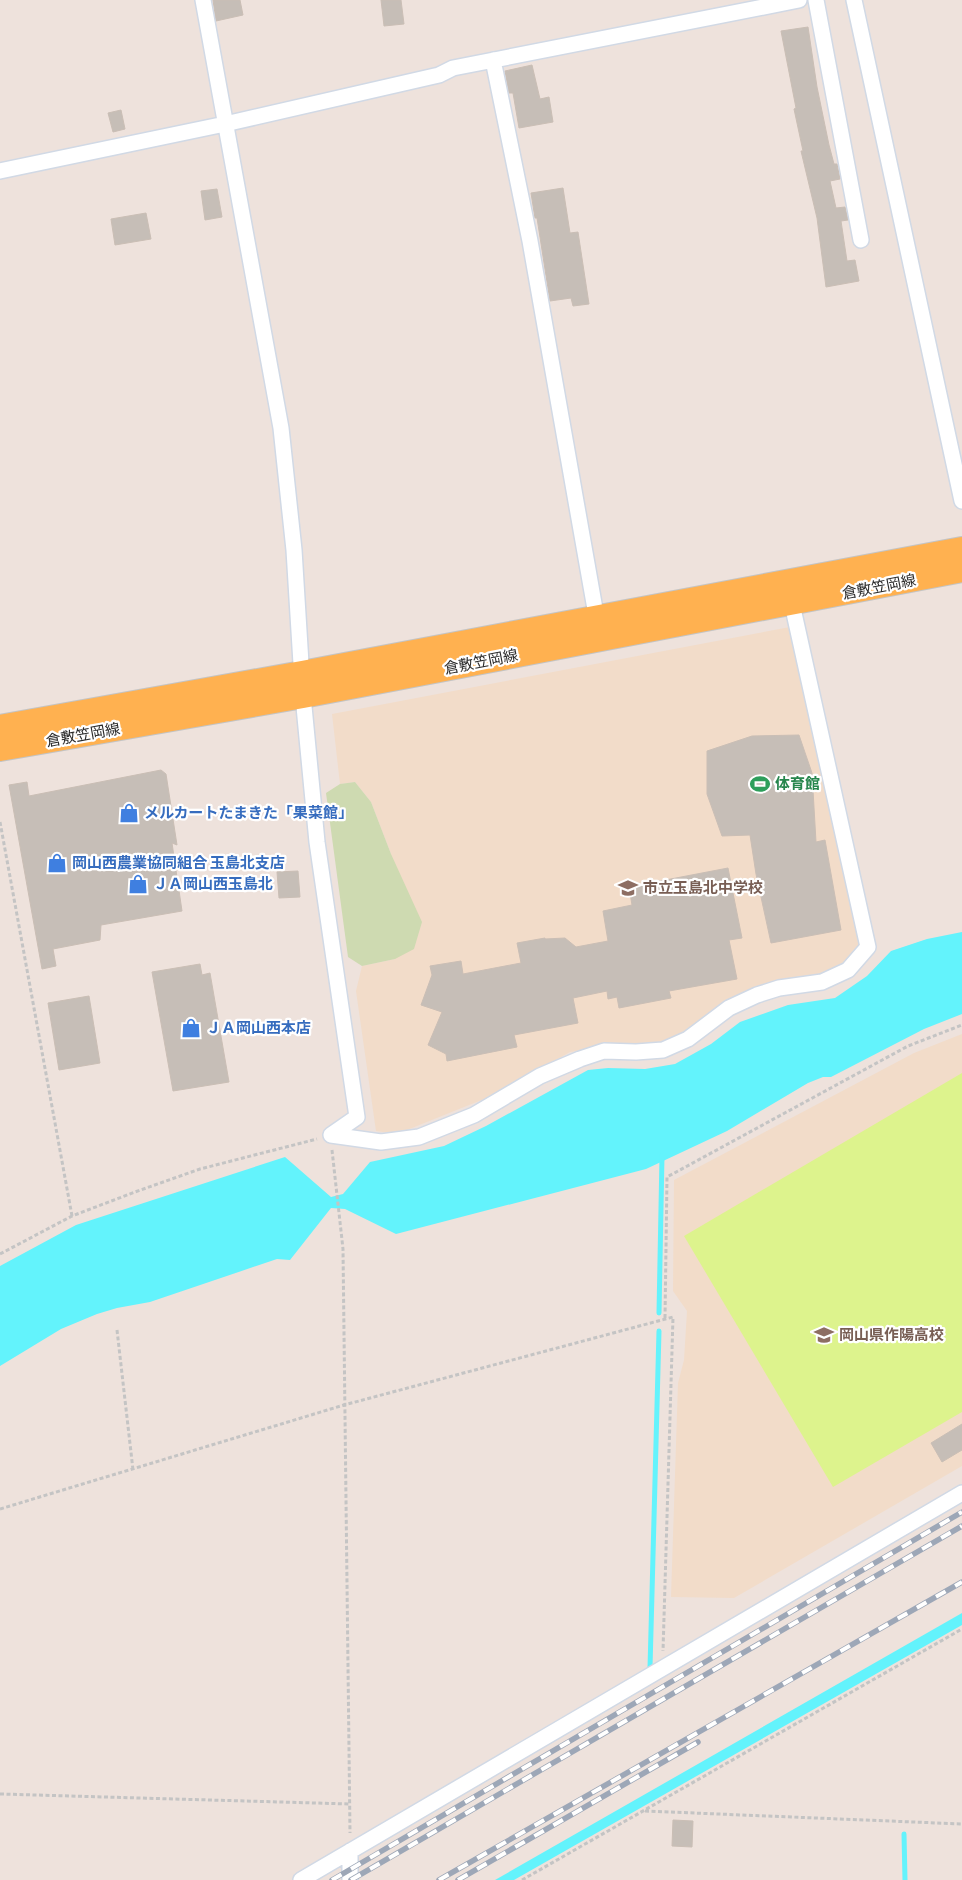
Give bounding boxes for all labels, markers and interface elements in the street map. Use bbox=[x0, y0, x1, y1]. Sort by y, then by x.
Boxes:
street label: 倉敷笠岡線 bbox=[840, 571, 918, 603]
street label: 倉敷笠岡線 bbox=[442, 646, 520, 678]
street label: 倉敷笠岡線 bbox=[44, 720, 122, 750]
sports icon: 体育館 bbox=[749, 773, 771, 795]
place label: 体育館 bbox=[775, 775, 820, 793]
shop icon: メルカートたまきた「果菜館」 bbox=[118, 802, 140, 824]
place label: メルカートたまきた「果菜館」 bbox=[144, 804, 353, 822]
shop icon: 岡山西農業協同組合 玉島北支店 bbox=[46, 852, 68, 874]
place label: 岡山西農業協同組合 玉島北支店 bbox=[72, 854, 285, 872]
shop icon: ＪＡ岡山西玉島北 bbox=[127, 873, 149, 895]
place label: ＪＡ岡山西玉島北 bbox=[153, 875, 273, 893]
school or university icon: 市立玉島北中学校 bbox=[617, 877, 639, 899]
place label: 市立玉島北中学校 bbox=[643, 879, 763, 897]
shop icon: ＪＡ岡山西本店 bbox=[180, 1017, 202, 1039]
place label: ＪＡ岡山西本店 bbox=[206, 1019, 311, 1037]
school or university icon: 岡山県作陽高校 bbox=[813, 1324, 835, 1346]
place label: 岡山県作陽高校 bbox=[839, 1326, 944, 1344]

